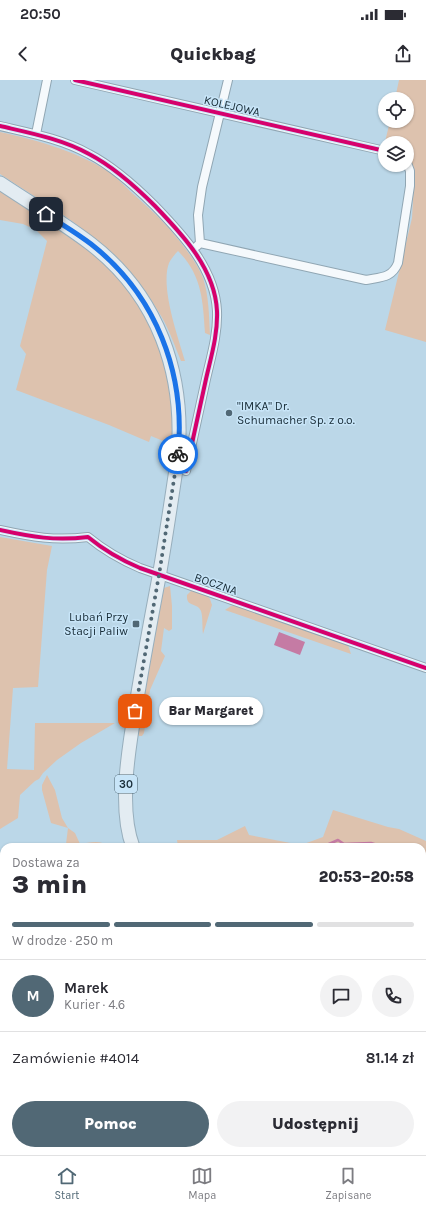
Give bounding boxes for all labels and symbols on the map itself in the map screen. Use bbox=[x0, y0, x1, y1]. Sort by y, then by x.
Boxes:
street label: KOLEJOWA bbox=[203, 93, 262, 119]
pin bbox=[29, 197, 63, 231]
place label: "IMKA" Dr. Schumacher Sp. z o.o. bbox=[237, 399, 355, 427]
marker: "IMKA" Dr. Schumacher Sp. z o.o. bbox=[224, 408, 234, 418]
courier bbox=[158, 434, 198, 474]
street label: BOCZNA bbox=[193, 570, 240, 598]
place label: Lubań Przy Stacji Paliw bbox=[64, 610, 128, 638]
marker: Lubań Przy Stacji Paliw bbox=[131, 619, 141, 629]
pin bbox=[118, 694, 152, 728]
callout: Bar Margaret bbox=[159, 697, 263, 725]
road number: 30 bbox=[115, 775, 137, 793]

